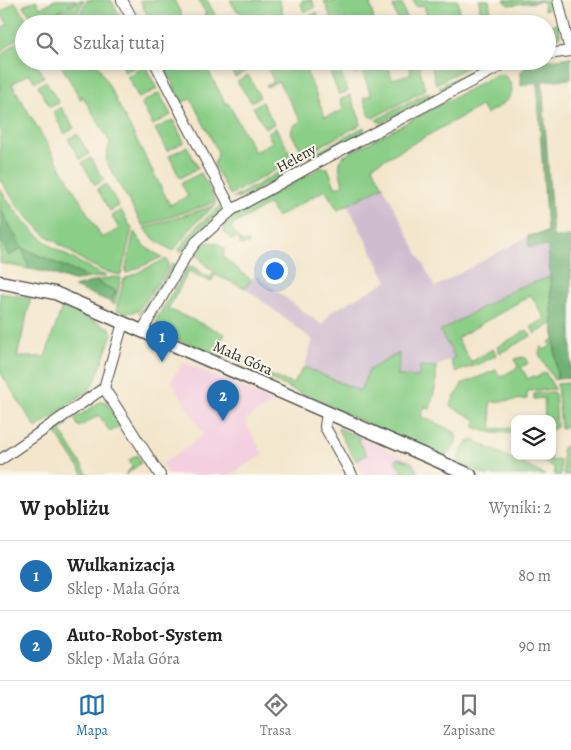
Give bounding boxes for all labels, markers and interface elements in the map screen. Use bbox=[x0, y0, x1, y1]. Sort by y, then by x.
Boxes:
search box bbox=[15, 15, 556, 70]
icon: search bbox=[33, 29, 61, 57]
text: Szukaj tutaj bbox=[73, 30, 165, 56]
street label: Heleny bbox=[272, 139, 320, 177]
your location bbox=[262, 258, 288, 284]
pin: 1 bbox=[146, 321, 178, 362]
street label: Mała Góra bbox=[210, 336, 276, 380]
pin: 2 bbox=[207, 380, 239, 421]
map controls bbox=[511, 415, 556, 460]
button: layers bbox=[511, 415, 556, 460]
text: W pobliżu bbox=[20, 494, 109, 522]
text: Wyniki: 2 bbox=[489, 497, 551, 519]
text: Wulkanizacja bbox=[67, 552, 175, 578]
text: 1 bbox=[33, 565, 39, 587]
text: 80 m bbox=[518, 565, 551, 587]
text: Sklep · Mała Góra bbox=[67, 578, 180, 600]
text: Auto-Robot-System bbox=[67, 622, 223, 648]
text: 2 bbox=[32, 635, 40, 657]
text: 90 m bbox=[519, 635, 551, 657]
text: Sklep · Mała Góra bbox=[67, 648, 180, 670]
tab: Mapa bbox=[76, 691, 108, 740]
tab: Trasa bbox=[260, 691, 291, 740]
tab: Zapisane bbox=[443, 691, 495, 740]

